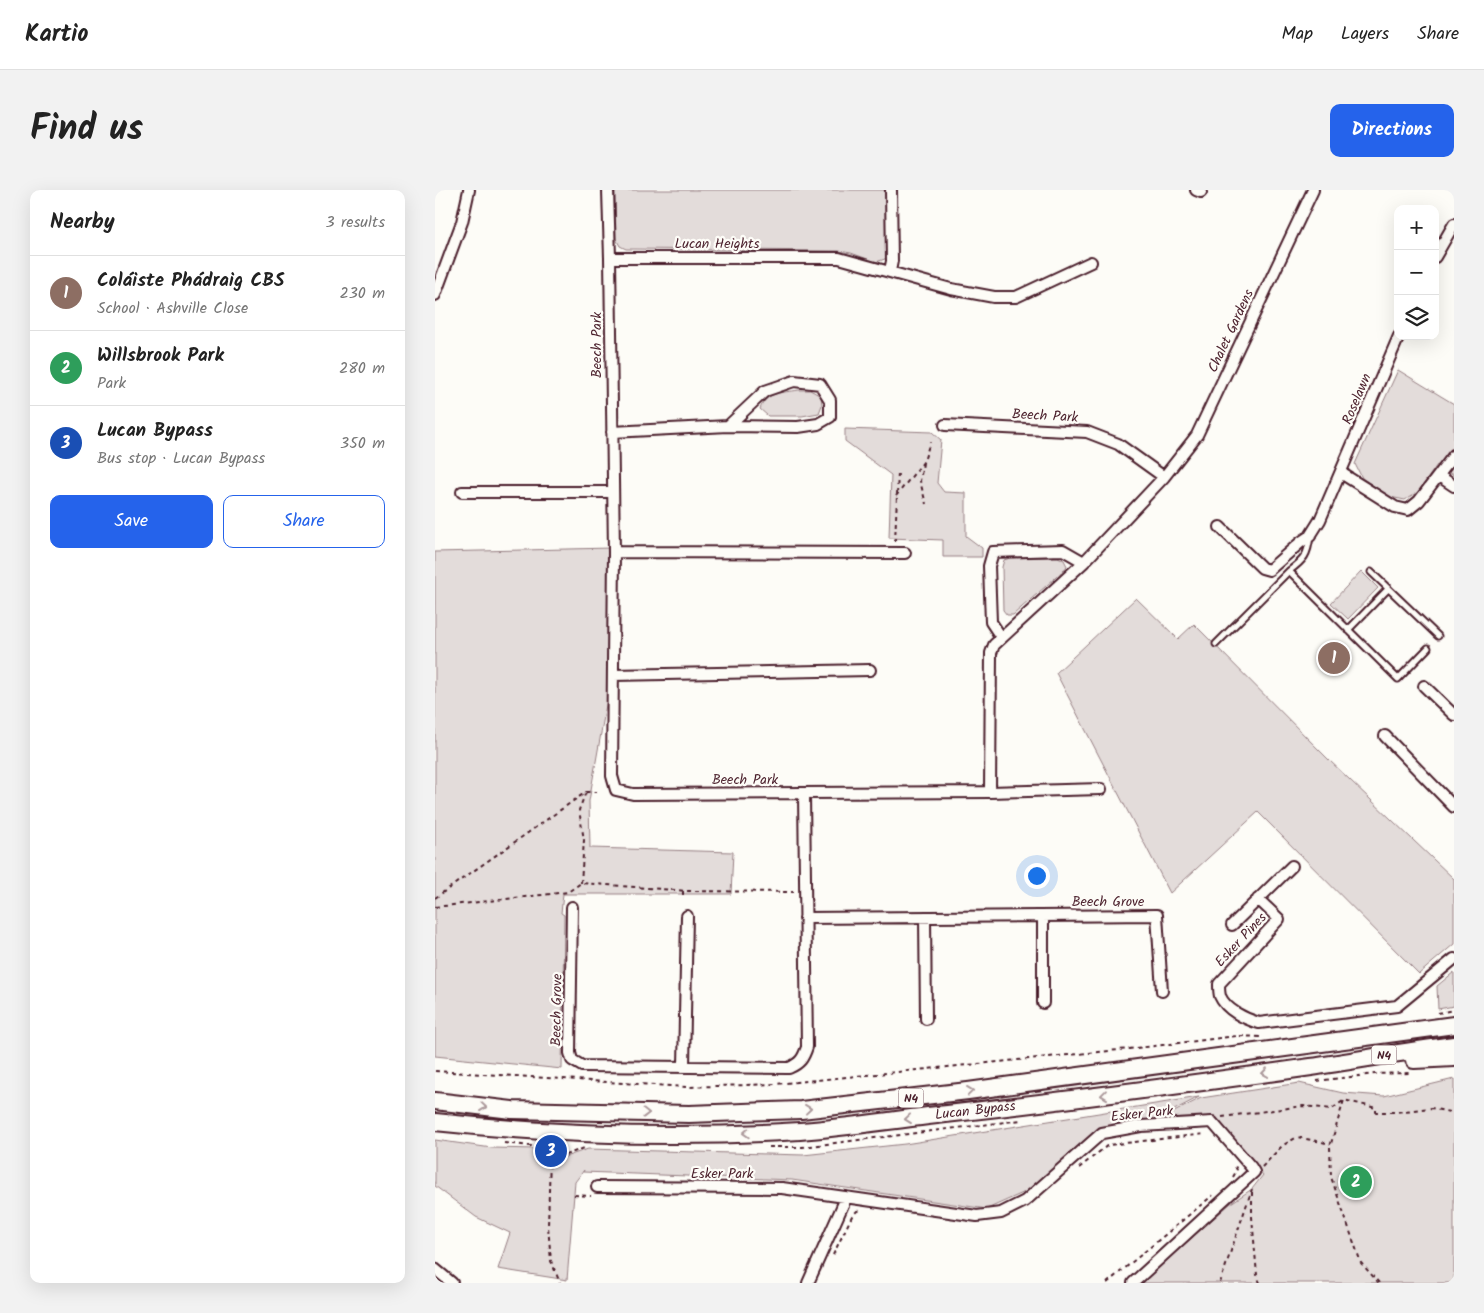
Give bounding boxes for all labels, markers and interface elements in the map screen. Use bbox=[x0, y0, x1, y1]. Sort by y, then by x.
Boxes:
text: Kartio bbox=[25, 15, 88, 54]
text: Map bbox=[1282, 20, 1313, 49]
text: Layers bbox=[1341, 20, 1389, 49]
text: Share bbox=[1417, 20, 1459, 49]
text: Find us bbox=[30, 102, 143, 158]
button: Directions bbox=[1330, 104, 1454, 157]
map controls bbox=[1394, 205, 1439, 340]
button: + bbox=[1394, 205, 1439, 250]
text: Nearby bbox=[50, 206, 115, 239]
text: 3 results bbox=[326, 210, 385, 235]
street label: Lucan Heights bbox=[675, 233, 759, 255]
button: − bbox=[1394, 250, 1439, 295]
text: Coláiste Phádraig CBS bbox=[97, 266, 285, 296]
text: 1 bbox=[64, 281, 68, 306]
text: 230 m bbox=[339, 281, 385, 306]
street label: Chalet Gardens bbox=[1202, 286, 1260, 376]
button: layers bbox=[1394, 295, 1439, 340]
text: School · Ashville Close bbox=[97, 296, 248, 321]
street label: Beech Park bbox=[586, 311, 608, 378]
text: Willsbrook Park bbox=[97, 341, 224, 371]
text: 2 bbox=[61, 356, 71, 381]
text: 280 m bbox=[339, 356, 385, 381]
street label: Roselawn bbox=[1336, 370, 1378, 428]
text: Park bbox=[97, 371, 126, 396]
street label: Beech Park bbox=[1011, 403, 1079, 429]
text: Lucan Bypass bbox=[97, 416, 213, 446]
text: 3 bbox=[62, 431, 70, 456]
text: 350 m bbox=[340, 431, 385, 456]
text: Bus stop · Lucan Bypass bbox=[97, 446, 265, 471]
button: Save bbox=[50, 495, 213, 548]
button: Share bbox=[223, 495, 385, 548]
pin: 1 bbox=[1318, 639, 1350, 677]
street label: Beech Park bbox=[712, 769, 779, 791]
your location bbox=[1024, 863, 1050, 889]
street label: Beech Grove bbox=[1072, 891, 1145, 913]
street label: Esker Pines bbox=[1210, 908, 1272, 972]
street label: Beech Grove bbox=[545, 973, 569, 1046]
road number: N4 bbox=[1371, 1046, 1397, 1064]
one-way arrow bbox=[1261, 1067, 1269, 1078]
one-way arrow bbox=[966, 1086, 974, 1097]
road number: N4 bbox=[899, 1088, 923, 1108]
one-way arrow bbox=[1099, 1089, 1108, 1099]
street label: Lucan Bypass bbox=[934, 1095, 1017, 1126]
street label: Esker Park bbox=[1110, 1100, 1175, 1128]
one-way arrow bbox=[480, 1101, 488, 1112]
one-way arrow bbox=[804, 1104, 812, 1115]
one-way arrow bbox=[642, 1108, 650, 1118]
one-way arrow bbox=[904, 1113, 912, 1124]
one-way arrow bbox=[742, 1128, 750, 1138]
pin: 3 bbox=[535, 1132, 567, 1170]
street label: Esker Park bbox=[691, 1163, 754, 1185]
pin: 2 bbox=[1340, 1163, 1372, 1201]

